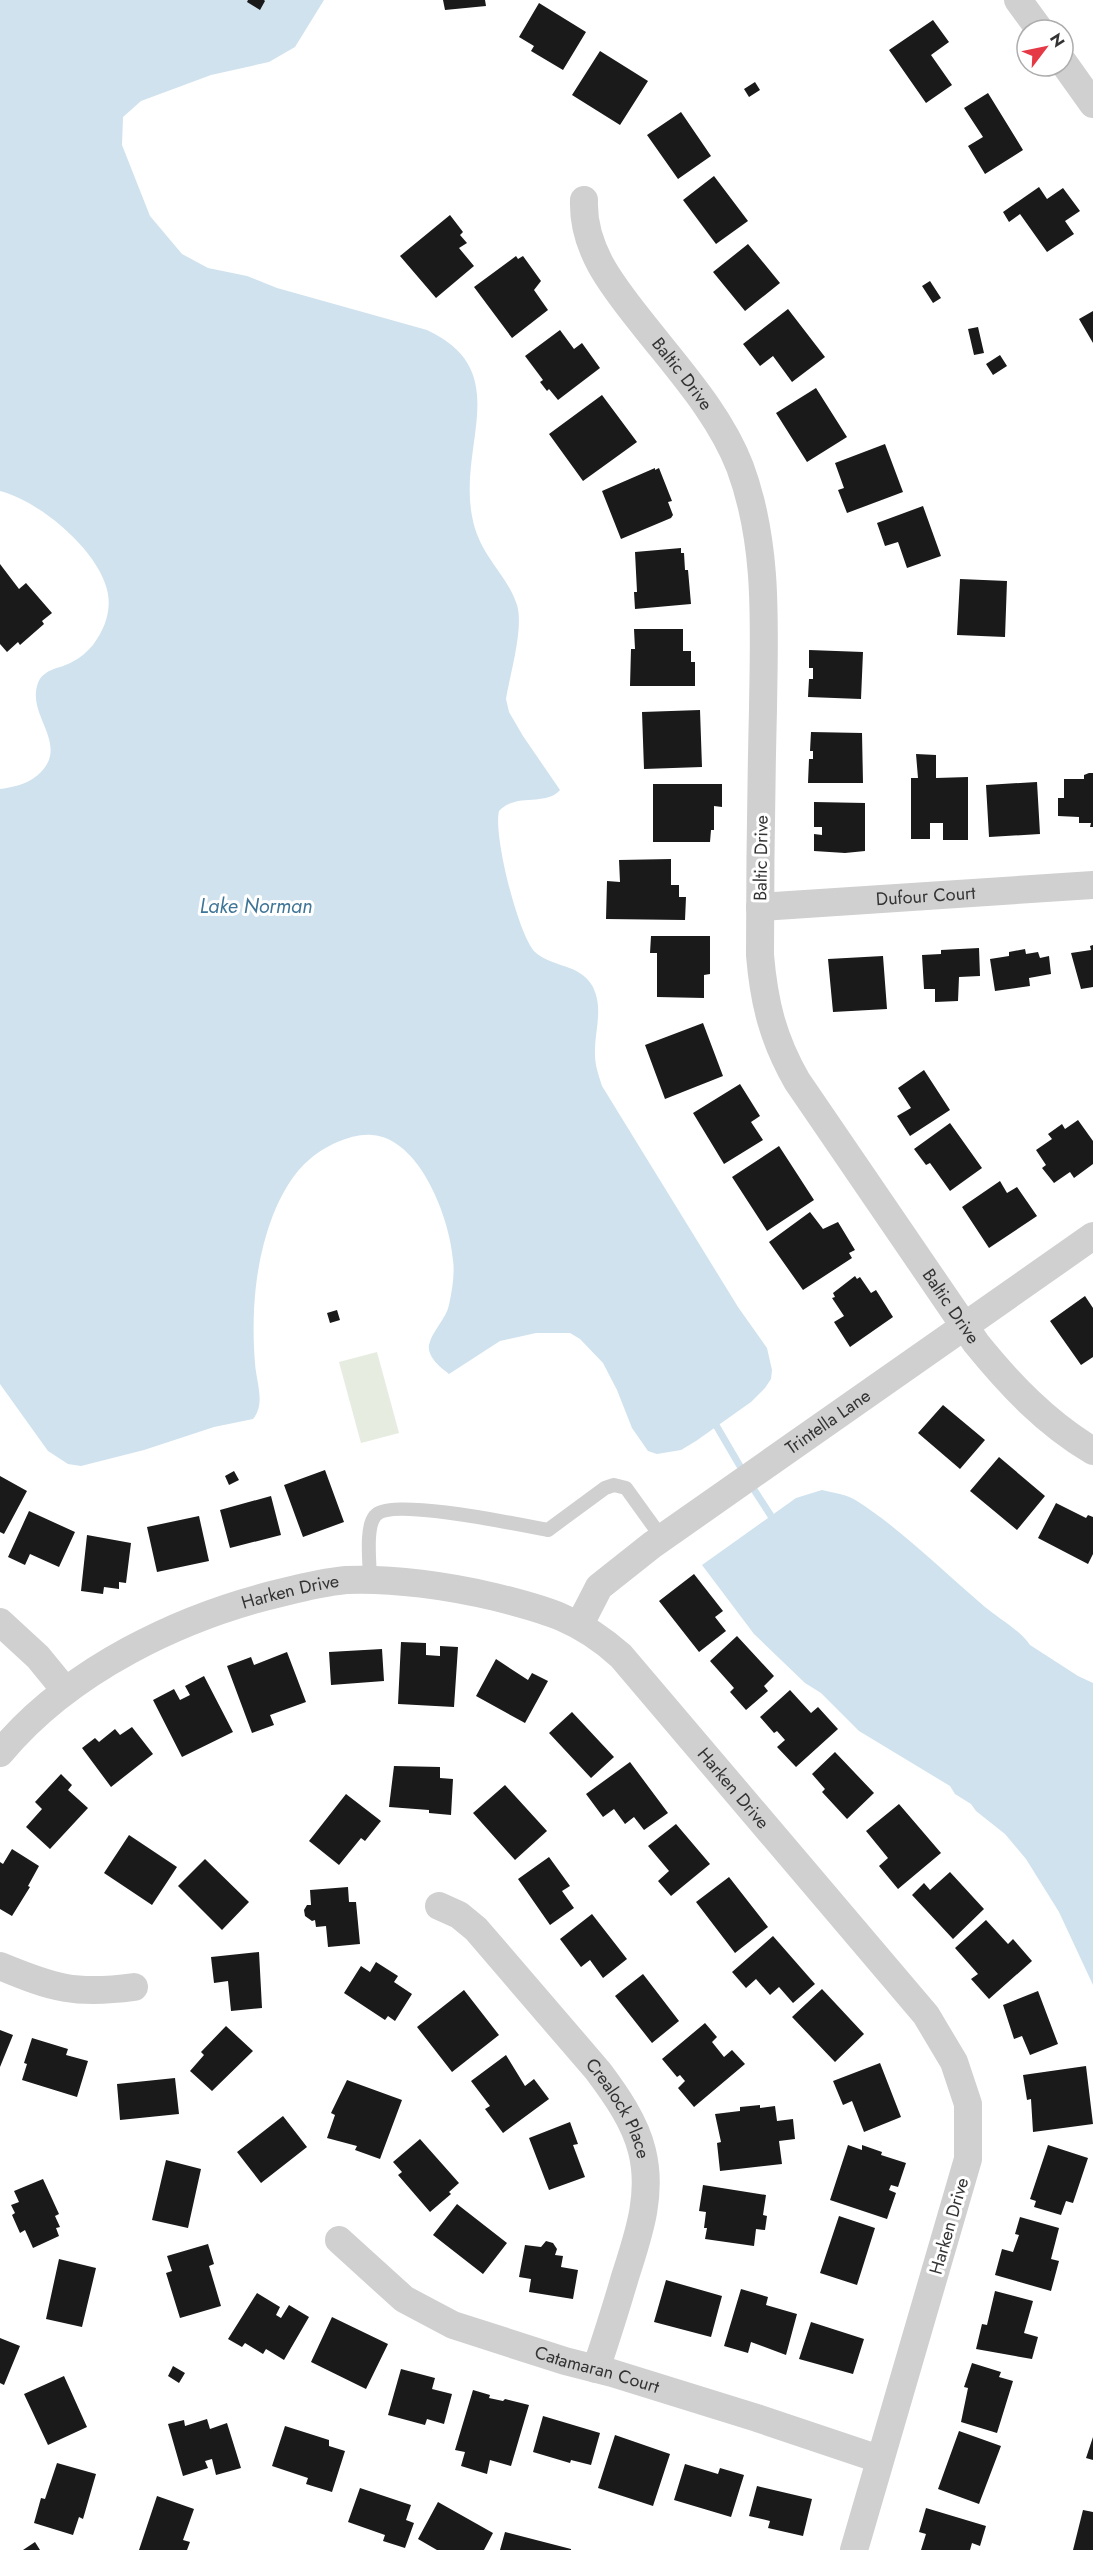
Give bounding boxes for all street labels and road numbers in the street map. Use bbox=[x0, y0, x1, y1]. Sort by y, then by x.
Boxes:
street label: Baltic Drive bbox=[645, 332, 719, 416]
street label: Baltic Drive bbox=[747, 815, 775, 901]
street label: Dufour Court bbox=[875, 880, 977, 912]
street label: Baltic Drive bbox=[916, 1263, 986, 1349]
street label: Trintella Lane bbox=[780, 1383, 876, 1461]
street label: Harken Drive bbox=[238, 1568, 341, 1616]
street label: Harken Drive bbox=[691, 1742, 776, 1835]
street label: Crealock Place bbox=[579, 2052, 656, 2161]
street label: Harken Drive bbox=[923, 2175, 975, 2277]
street label: Catamaran Court bbox=[531, 2339, 663, 2400]

